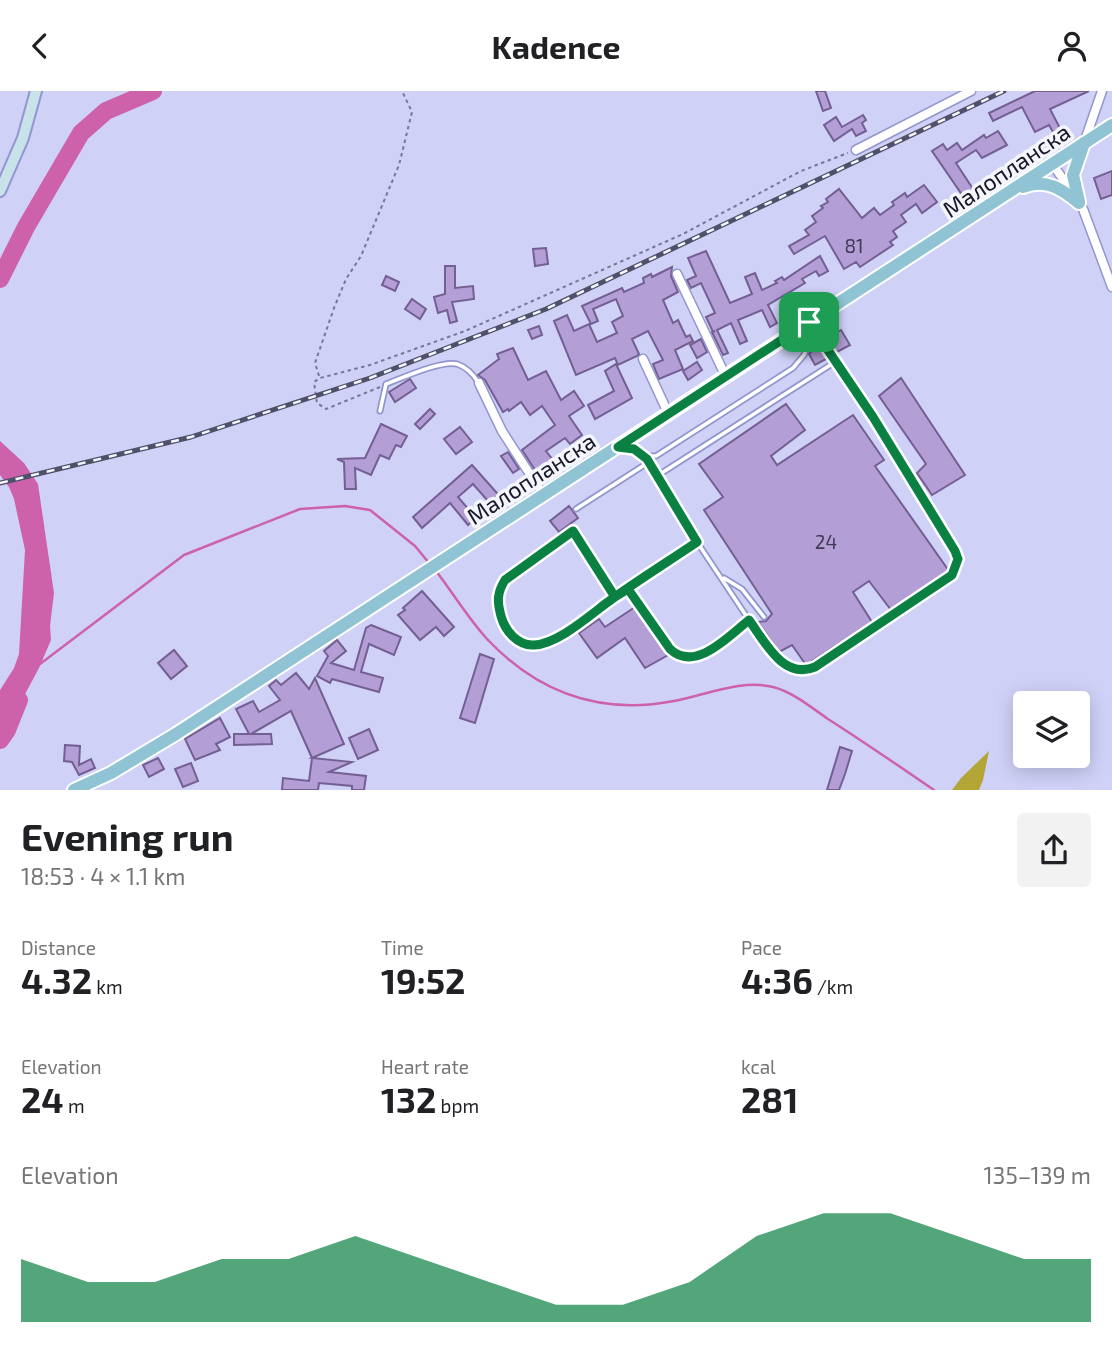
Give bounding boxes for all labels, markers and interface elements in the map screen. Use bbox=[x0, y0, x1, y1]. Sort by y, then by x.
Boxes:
icon: back bbox=[21, 27, 59, 65]
text: Kadence bbox=[491, 27, 621, 65]
icon: person bbox=[1053, 27, 1091, 65]
street label: Малопланска bbox=[937, 117, 1075, 223]
house number: 81 bbox=[844, 234, 864, 257]
pin bbox=[779, 292, 839, 352]
icon: arrive bbox=[790, 303, 828, 341]
street label: Малопланска bbox=[462, 426, 600, 530]
house number: 24 bbox=[815, 530, 837, 553]
map controls bbox=[1013, 691, 1090, 768]
button: layers bbox=[1013, 691, 1090, 768]
text: Evening run bbox=[21, 813, 234, 859]
button: share bbox=[1017, 813, 1091, 887]
text: 18:53 · 4 × 1.1 km bbox=[21, 862, 185, 890]
text: Distance bbox=[21, 936, 96, 959]
text: Time bbox=[381, 936, 424, 959]
text: Pace bbox=[741, 936, 782, 959]
text: 4.32 bbox=[21, 959, 92, 1001]
text: 19:52 bbox=[381, 959, 465, 1001]
text: 4:36 bbox=[741, 959, 813, 1001]
text: km bbox=[92, 975, 123, 998]
text: /km bbox=[813, 975, 853, 998]
text: Elevation bbox=[21, 1055, 102, 1078]
text: Heart rate bbox=[381, 1055, 469, 1078]
text: kcal bbox=[741, 1055, 776, 1078]
text: 24 bbox=[21, 1078, 64, 1120]
text: 132 bbox=[381, 1078, 436, 1120]
text: 281 bbox=[741, 1078, 798, 1120]
text: m bbox=[64, 1094, 85, 1117]
text: bpm bbox=[436, 1094, 479, 1117]
text: Elevation bbox=[21, 1161, 119, 1189]
text: 135–139 m bbox=[983, 1161, 1091, 1189]

